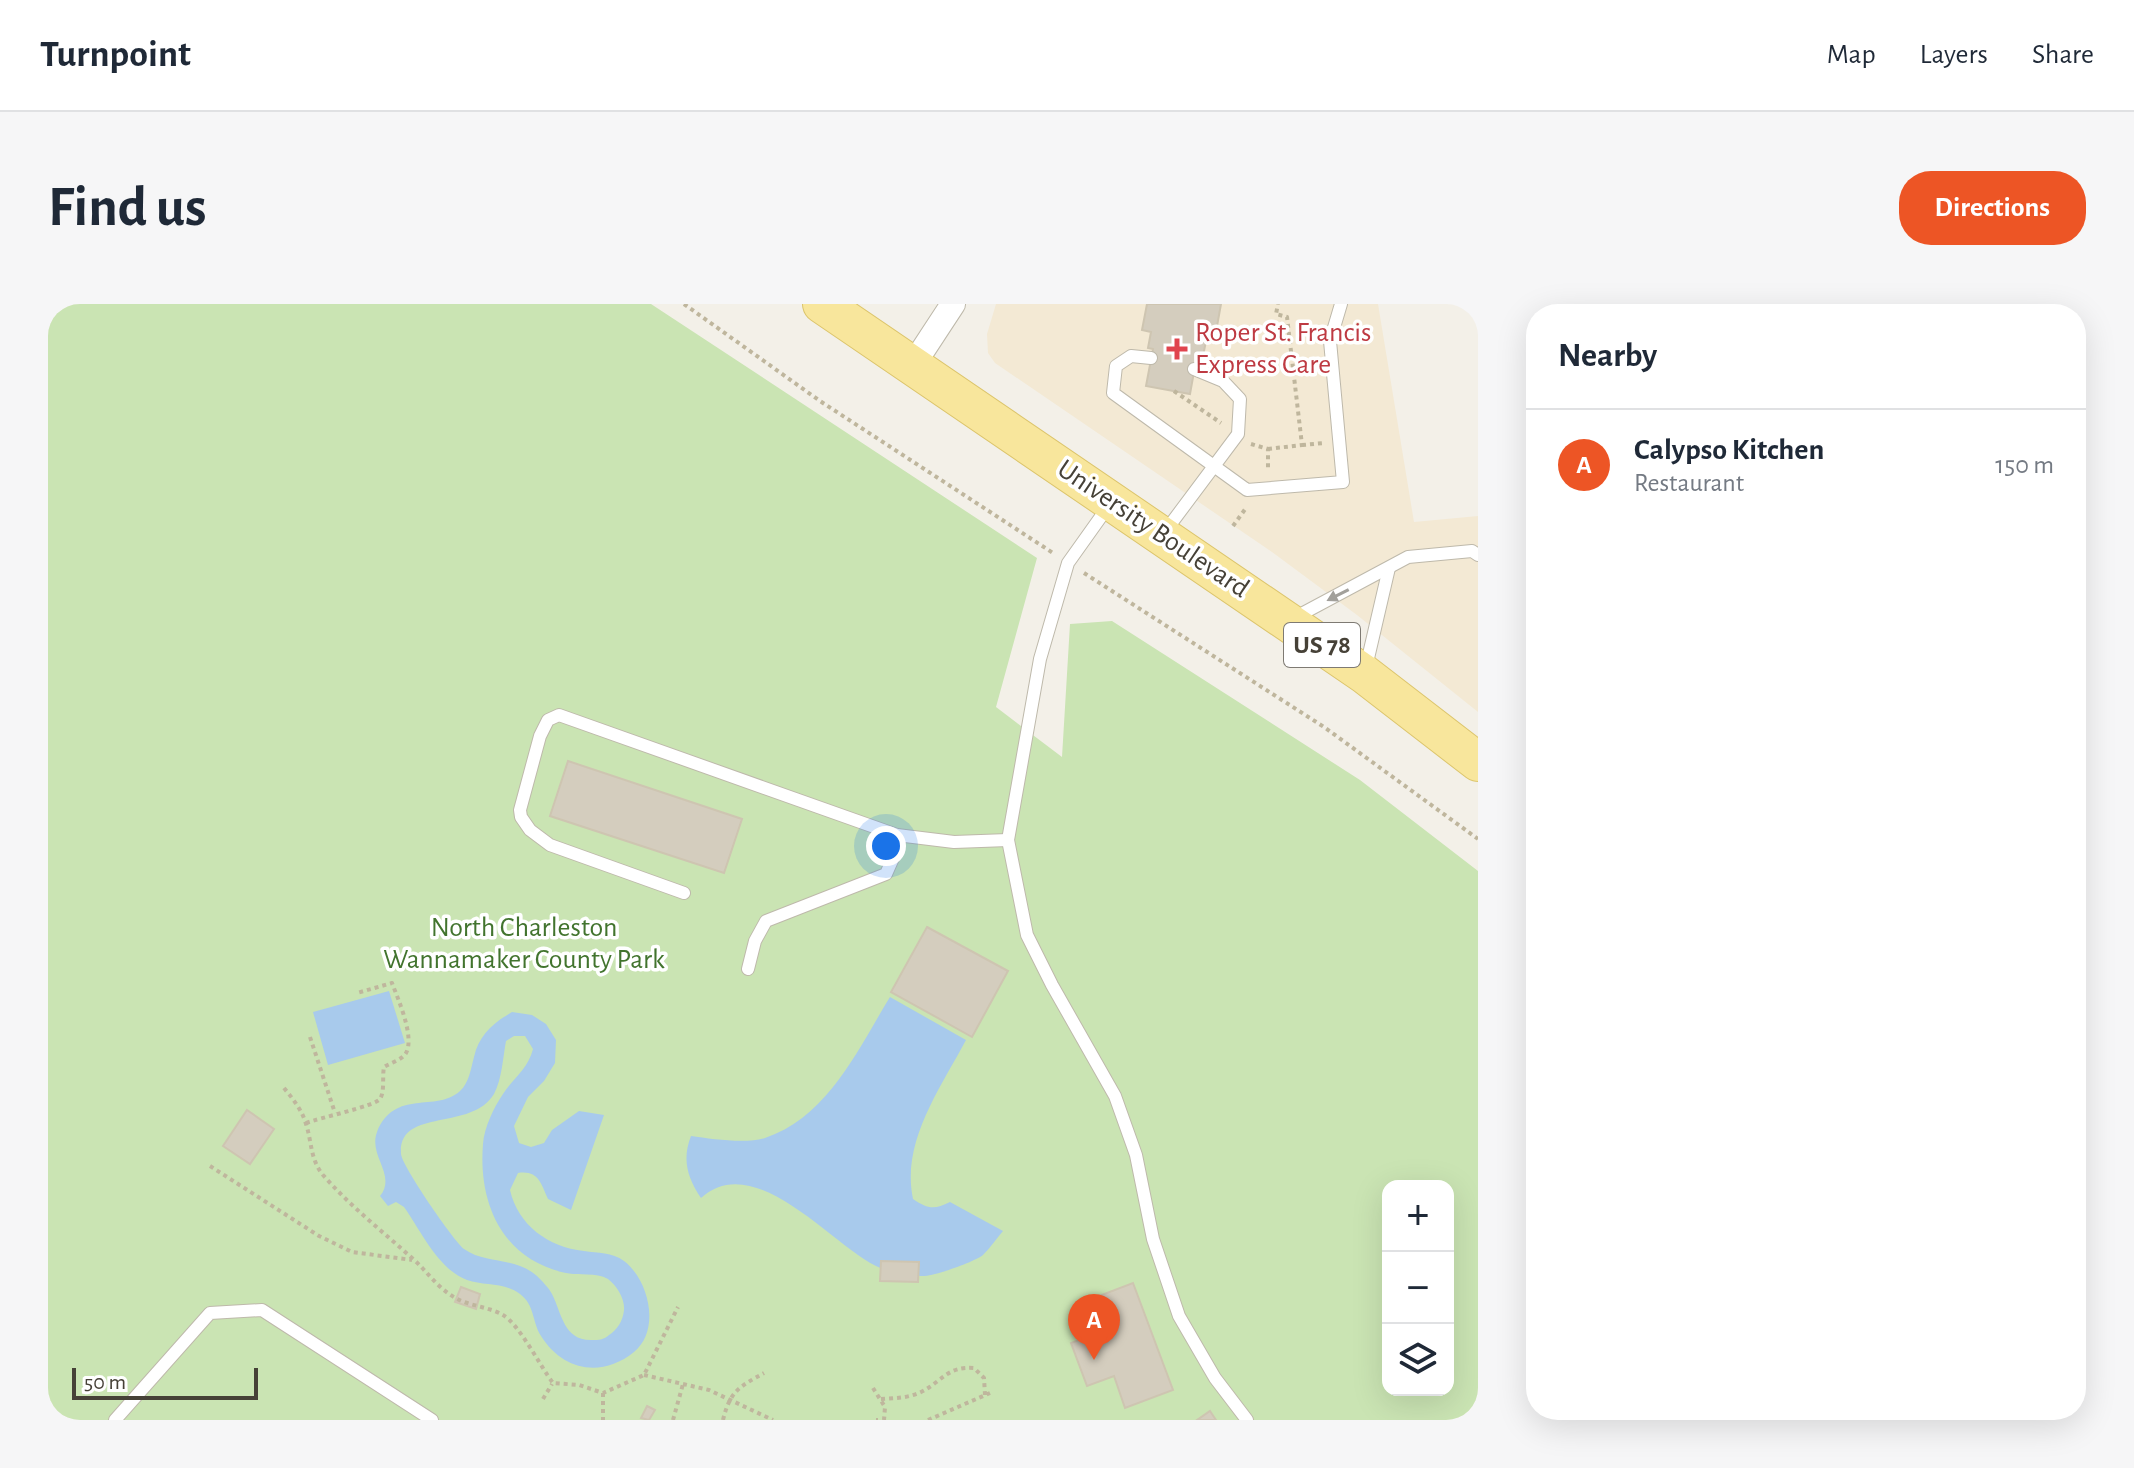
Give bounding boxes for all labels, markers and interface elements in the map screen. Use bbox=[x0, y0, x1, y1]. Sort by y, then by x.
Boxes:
text: Turnpoint bbox=[40, 36, 191, 74]
text: Map bbox=[1827, 41, 1876, 69]
text: Layers bbox=[1920, 41, 1988, 69]
text: Share bbox=[2032, 41, 2094, 69]
button: Directions bbox=[1899, 171, 2086, 245]
text: Find us bbox=[48, 180, 206, 236]
place label: Roper St. Francis Express Care bbox=[1195, 319, 1371, 379]
marker: Roper St. Francis Express Care bbox=[1166, 338, 1188, 360]
text: Nearby bbox=[1558, 339, 1657, 373]
text: Calypso Kitchen bbox=[1634, 435, 1824, 465]
text: A bbox=[1576, 452, 1592, 478]
text: 150 m bbox=[1995, 452, 2054, 478]
street label: University Boulevard bbox=[1052, 455, 1254, 603]
text: Restaurant bbox=[1634, 470, 1744, 496]
one-way arrow bbox=[1327, 588, 1350, 601]
road number: US 78 bbox=[1284, 623, 1360, 667]
your location bbox=[866, 826, 906, 866]
park label: North Charleston Wannamaker County Park bbox=[383, 914, 665, 974]
map controls bbox=[1382, 1180, 1454, 1396]
button: + bbox=[1382, 1180, 1454, 1252]
button: − bbox=[1382, 1252, 1454, 1324]
pin: A bbox=[1068, 1294, 1120, 1360]
button: layers bbox=[1382, 1324, 1454, 1396]
scale bar bbox=[72, 1364, 258, 1400]
text: 50 m bbox=[84, 1371, 126, 1393]

